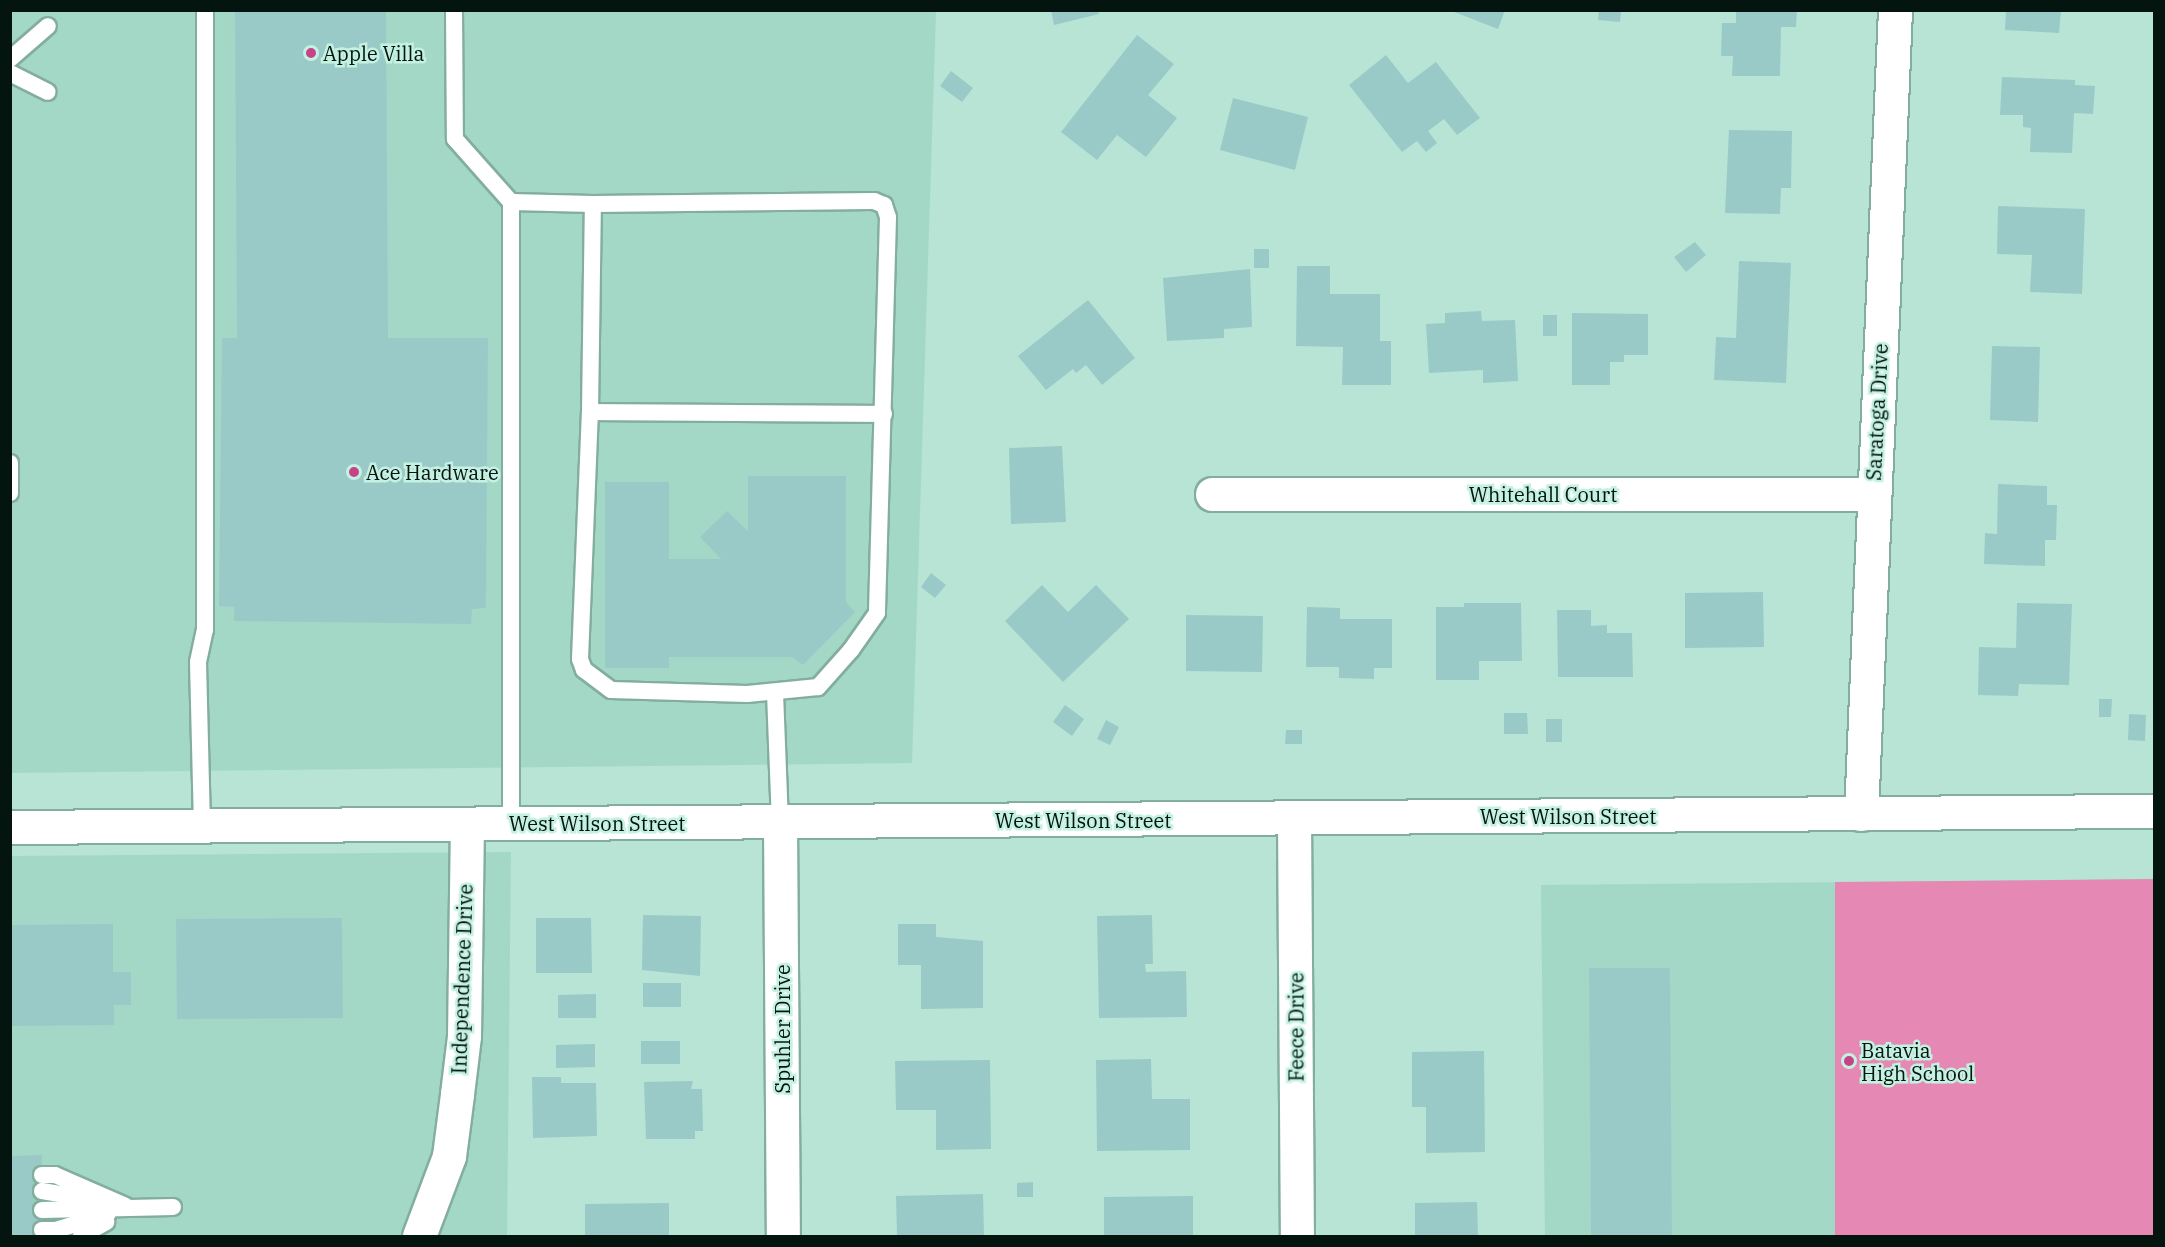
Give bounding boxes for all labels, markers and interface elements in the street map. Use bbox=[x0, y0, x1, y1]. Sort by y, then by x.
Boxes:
place label: Apple Villa bbox=[323, 41, 424, 65]
marker: Apple Villa bbox=[304, 46, 318, 60]
street label: Saratoga Drive bbox=[1861, 343, 1893, 481]
place label: Ace Hardware bbox=[366, 460, 499, 484]
marker: Ace Hardware bbox=[347, 465, 361, 479]
street label: Whitehall Court bbox=[1469, 482, 1617, 506]
street label: West Wilson Street bbox=[1480, 804, 1656, 828]
street label: West Wilson Street bbox=[995, 808, 1171, 832]
street label: West Wilson Street bbox=[509, 811, 685, 835]
street label: Independence Drive bbox=[447, 884, 477, 1074]
street label: Spuhler Drive bbox=[770, 964, 794, 1094]
street label: Feece Drive bbox=[1284, 972, 1308, 1082]
place label: Batavia High School bbox=[1861, 1038, 1974, 1085]
marker: Batavia High School bbox=[1842, 1054, 1856, 1068]

